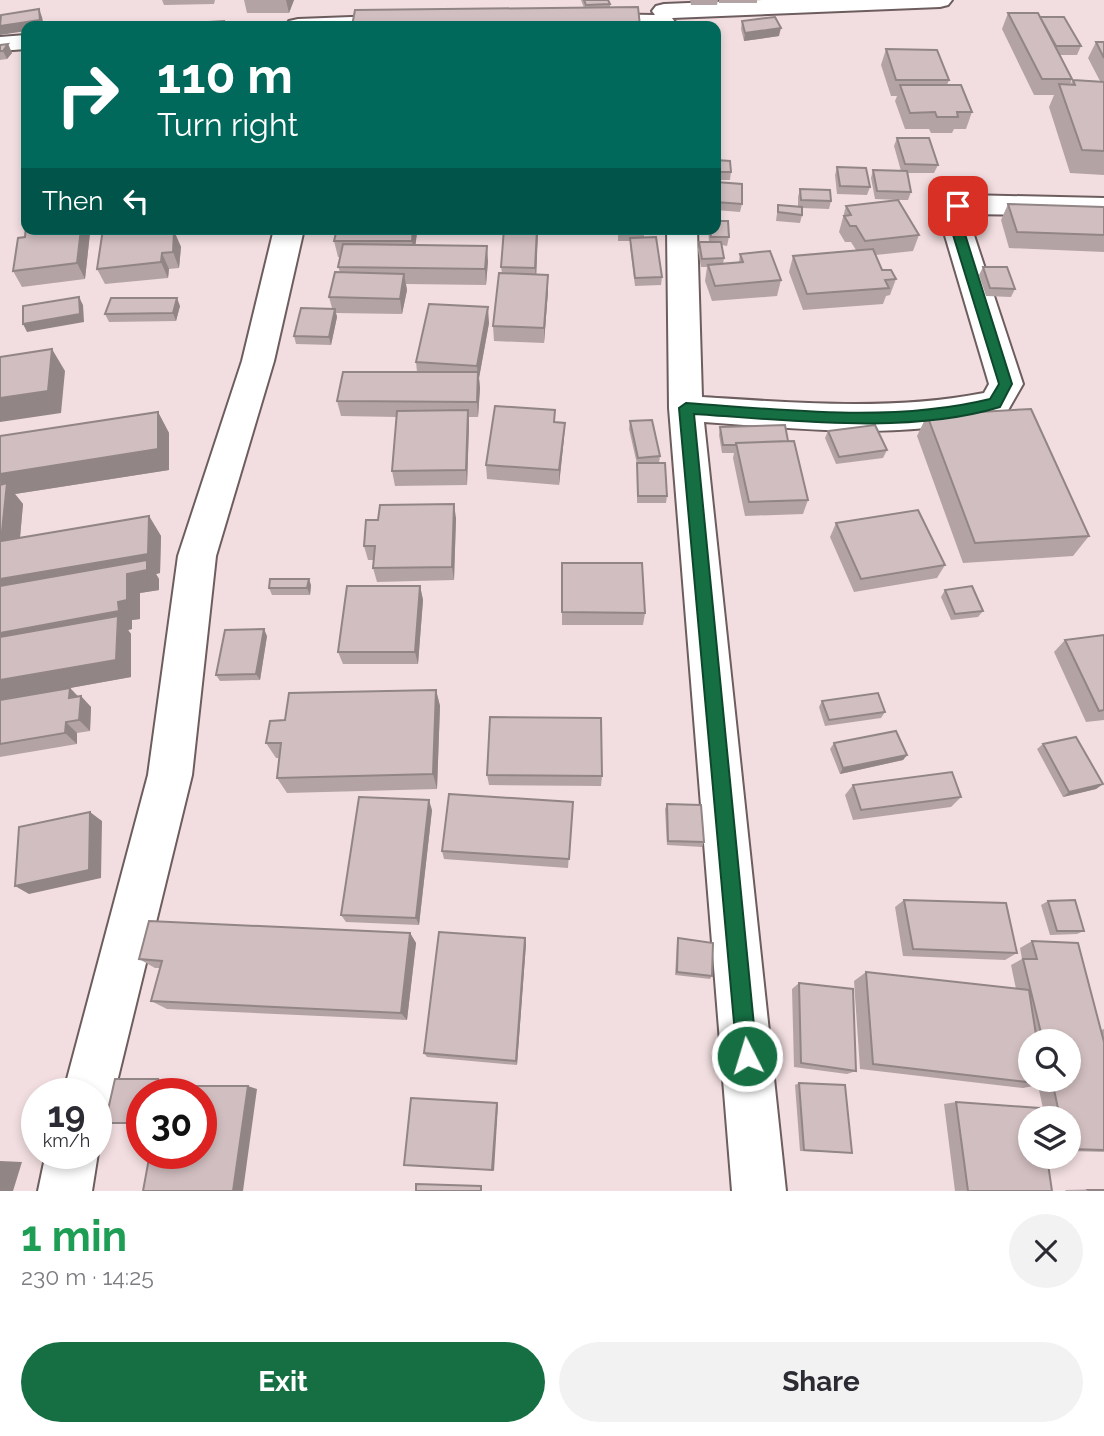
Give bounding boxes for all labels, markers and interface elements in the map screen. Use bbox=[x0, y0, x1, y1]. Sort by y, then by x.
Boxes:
text: 110 m bbox=[157, 47, 293, 104]
icon: right bbox=[42, 49, 133, 140]
text: Turn right bbox=[157, 106, 298, 143]
pin bbox=[928, 176, 988, 236]
icon: left bbox=[117, 182, 155, 220]
text: Then bbox=[42, 186, 103, 216]
icon: arrive bbox=[939, 187, 977, 225]
position arrow bbox=[710, 1019, 784, 1093]
map controls bbox=[1018, 1029, 1081, 1169]
button: search bbox=[1018, 1029, 1081, 1092]
speed limit sign: 30 bbox=[126, 1078, 217, 1169]
text: 19 bbox=[48, 1094, 85, 1135]
button: layers bbox=[1018, 1106, 1081, 1169]
text: km/h bbox=[43, 1130, 90, 1151]
text: 1 min bbox=[21, 1212, 127, 1261]
button: close bbox=[1009, 1214, 1083, 1288]
text: 230 m · 14:25 bbox=[21, 1263, 154, 1290]
button: Exit bbox=[21, 1342, 545, 1422]
button: Share bbox=[559, 1342, 1083, 1422]

